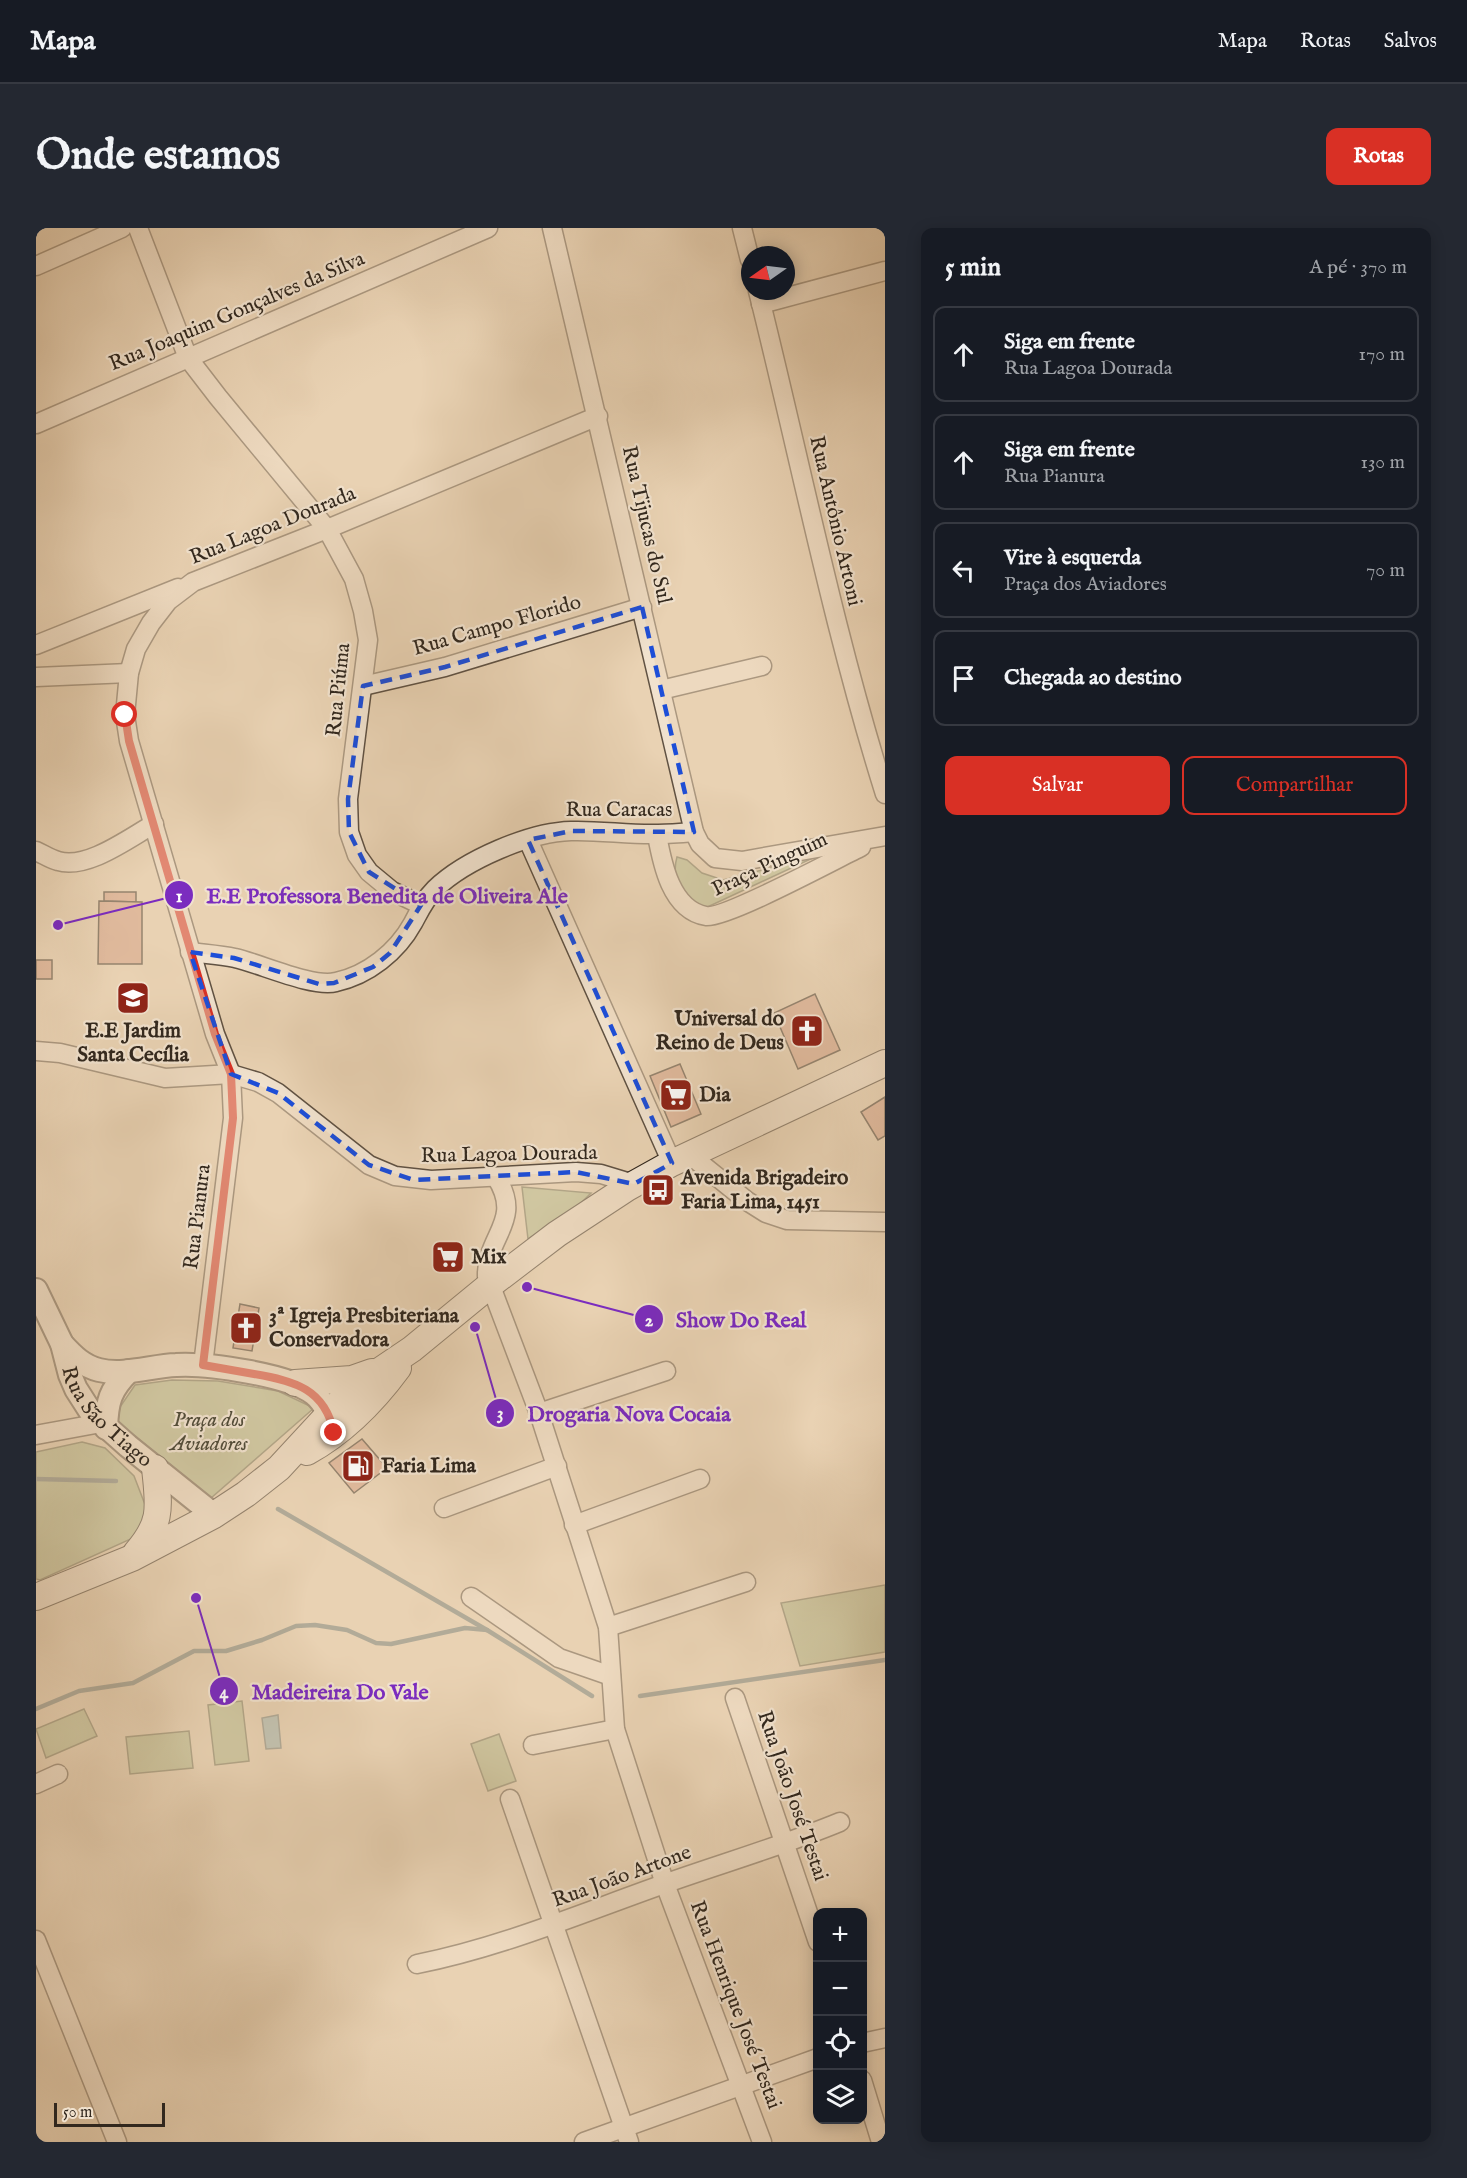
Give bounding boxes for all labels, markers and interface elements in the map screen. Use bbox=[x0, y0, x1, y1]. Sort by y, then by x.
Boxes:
text: Mapa bbox=[30, 24, 96, 59]
text: Mapa bbox=[1218, 28, 1267, 55]
text: Rotas bbox=[1300, 28, 1351, 55]
text: Salvos bbox=[1384, 28, 1437, 55]
button: Rotas bbox=[1326, 128, 1431, 185]
text: Onde estamos bbox=[36, 130, 280, 183]
street label: Rua Joaquim Gonçalves da Silva bbox=[105, 245, 370, 378]
north arrow bbox=[741, 246, 795, 300]
text: 5 min bbox=[945, 251, 1001, 284]
text: A pé · 370 m bbox=[1309, 255, 1407, 280]
text: Siga em frente bbox=[1004, 328, 1135, 356]
icon: ahead bbox=[947, 338, 980, 371]
text: 170 m bbox=[1359, 342, 1405, 367]
text: Rua Lagoa Dourada bbox=[1004, 356, 1172, 381]
street label: Rua Antônio Artoni bbox=[802, 433, 868, 609]
text: Siga em frente bbox=[1004, 436, 1135, 464]
street label: Rua Tijucas do Sul bbox=[615, 443, 677, 607]
icon: ahead bbox=[947, 446, 980, 479]
text: 130 m bbox=[1360, 450, 1405, 475]
text: Rua Pianura bbox=[1004, 464, 1105, 489]
street label: Rua Lagoa Dourada bbox=[186, 480, 361, 572]
text: Vire à esquerda bbox=[1004, 544, 1141, 572]
icon: left bbox=[947, 554, 980, 587]
text: 70 m bbox=[1366, 558, 1405, 583]
text: Praça dos Aviadores bbox=[1004, 572, 1167, 597]
street label: Rua Campo Florido bbox=[410, 589, 584, 663]
street label: Rua Piúma bbox=[321, 641, 357, 738]
icon: arrive bbox=[947, 662, 980, 695]
text: Chegada ao destino bbox=[1004, 664, 1182, 692]
route start bbox=[111, 701, 137, 727]
button: Salvar bbox=[945, 756, 1170, 815]
button: Compartilhar bbox=[1182, 756, 1407, 815]
street label: Rua Caracas bbox=[566, 797, 672, 824]
street label: Praça Pinguim bbox=[708, 826, 832, 904]
callout: E.E Professora Benedita de Oliveira Ale bbox=[164, 875, 579, 915]
text: E.E Professora Benedita de Oliveira Ale bbox=[206, 883, 568, 911]
text: 1 bbox=[176, 886, 183, 909]
school or university icon: E.E Jardim Santa Cecília bbox=[115, 980, 151, 1016]
place label: Universal do Reino de Deus bbox=[656, 1006, 785, 1057]
church icon: Universal do Reino de Deus bbox=[789, 1013, 825, 1049]
place label: E.E Jardim Santa Cecília bbox=[77, 1018, 190, 1069]
supermarket icon: Dia bbox=[658, 1077, 694, 1113]
place label: Dia bbox=[699, 1082, 731, 1109]
street label: Rua Lagoa Dourada bbox=[420, 1140, 599, 1170]
street label: Rua Pianura bbox=[178, 1162, 218, 1271]
place label: Avenida Brigadeiro Faria Lima, 1451 bbox=[680, 1165, 849, 1216]
bus stop icon: Avenida Brigadeiro Faria Lima, 1451 bbox=[640, 1172, 676, 1208]
supermarket icon: Mix bbox=[430, 1239, 466, 1275]
place label: Mix bbox=[471, 1244, 507, 1271]
callout: Show Do Real bbox=[634, 1299, 818, 1339]
place label: 3ª Igreja Presbiteriana Conservadora bbox=[269, 1303, 460, 1354]
text: Show Do Real bbox=[676, 1307, 807, 1335]
church icon: 3ª Igreja Presbiteriana Conservadora bbox=[228, 1310, 264, 1346]
text: 2 bbox=[645, 1310, 654, 1333]
street label: Rua São Tiago bbox=[55, 1364, 158, 1474]
callout: Drogaria Nova Cocaia bbox=[485, 1393, 742, 1433]
text: Drogaria Nova Cocaia bbox=[527, 1401, 731, 1429]
text: 3 bbox=[497, 1403, 503, 1426]
park label: Praça dos Aviadores bbox=[168, 1407, 249, 1458]
route end bbox=[320, 1419, 346, 1445]
fuel station icon: Faria Lima bbox=[340, 1448, 376, 1484]
place label: Faria Lima bbox=[381, 1453, 477, 1480]
callout: Madeireira Do Vale bbox=[209, 1671, 440, 1711]
text: Madeireira Do Vale bbox=[251, 1679, 429, 1707]
text: 4 bbox=[220, 1682, 230, 1705]
street label: Rua João José Testai bbox=[750, 1707, 834, 1885]
street label: Rua João Artone bbox=[549, 1839, 695, 1915]
street label: Rua Henrique José Testai bbox=[683, 1897, 787, 2113]
map controls bbox=[813, 1908, 867, 2124]
button: + bbox=[813, 1908, 867, 1962]
button: − bbox=[813, 1962, 867, 2016]
button: locate bbox=[813, 2016, 867, 2070]
button: layers bbox=[813, 2070, 867, 2124]
scale bar bbox=[54, 2100, 165, 2128]
text: 50 m bbox=[63, 2103, 92, 2123]

